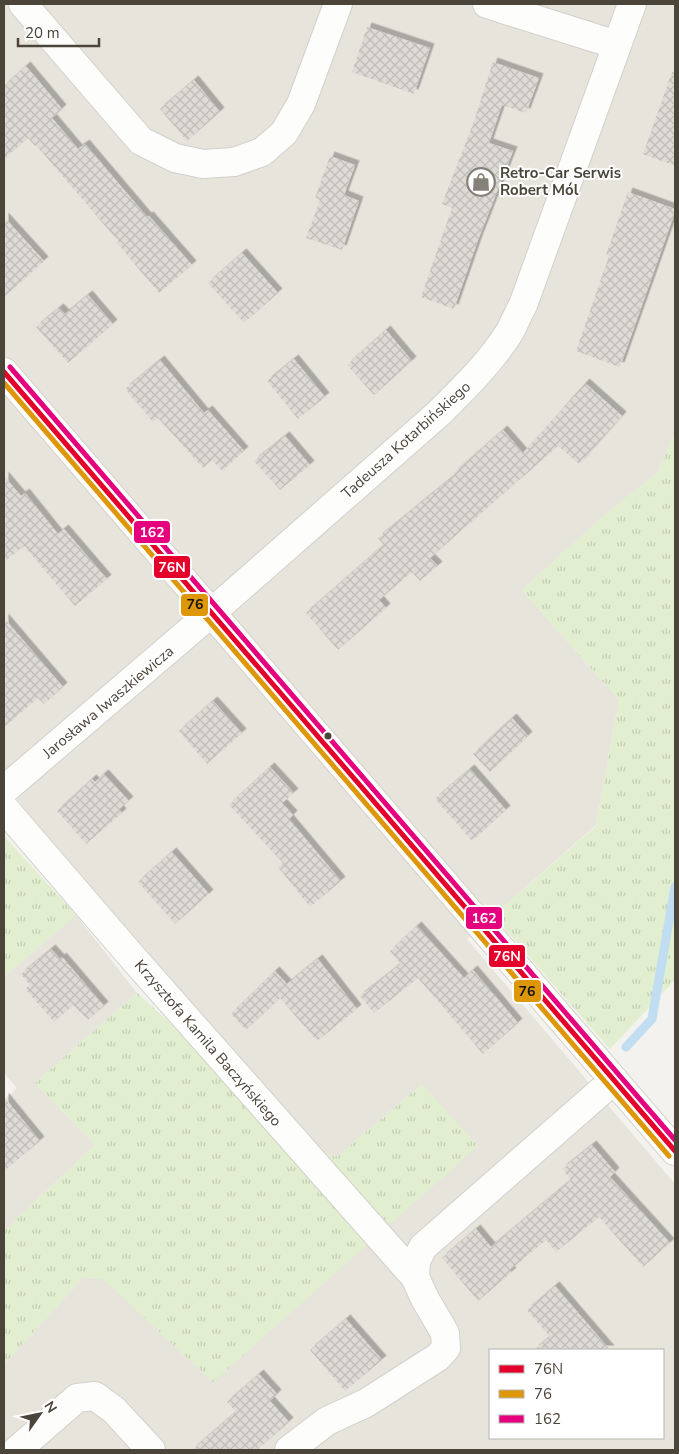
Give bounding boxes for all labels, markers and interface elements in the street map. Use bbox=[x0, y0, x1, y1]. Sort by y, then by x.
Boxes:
scale bar bbox=[18, 15, 99, 47]
text: 20 m bbox=[25, 23, 60, 43]
place label: Retro-Car Serwis Robert Mól bbox=[500, 163, 621, 200]
shop icon: Retro-Car Serwis Robert Mól bbox=[466, 167, 496, 197]
street label: Tadeusza Kotarbińskiego bbox=[337, 377, 475, 503]
line badge: 162 bbox=[133, 520, 171, 544]
text: 162 bbox=[139, 523, 165, 542]
line badge: 76N bbox=[153, 555, 191, 579]
text: 76N bbox=[158, 558, 186, 577]
line badge: 76 bbox=[180, 593, 209, 617]
text: 76 bbox=[187, 595, 203, 614]
street label: Jarosława Iwaszkiewicza bbox=[37, 641, 178, 763]
unlabelled marker bbox=[323, 731, 333, 741]
line badge: 162 bbox=[465, 906, 503, 930]
text: 162 bbox=[471, 909, 497, 928]
line badge: 76N bbox=[488, 944, 526, 968]
text: 76N bbox=[493, 947, 521, 966]
street label: Krzysztofa Kamila Baczyńskiego bbox=[130, 955, 286, 1131]
line badge: 76 bbox=[513, 979, 542, 1003]
text: 76 bbox=[519, 982, 535, 1001]
legend bbox=[489, 1349, 664, 1439]
text: 76N bbox=[534, 1359, 563, 1379]
text: 76 bbox=[534, 1384, 552, 1404]
north arrow bbox=[15, 1389, 65, 1439]
text: N bbox=[40, 1398, 61, 1417]
text: 162 bbox=[534, 1409, 561, 1429]

